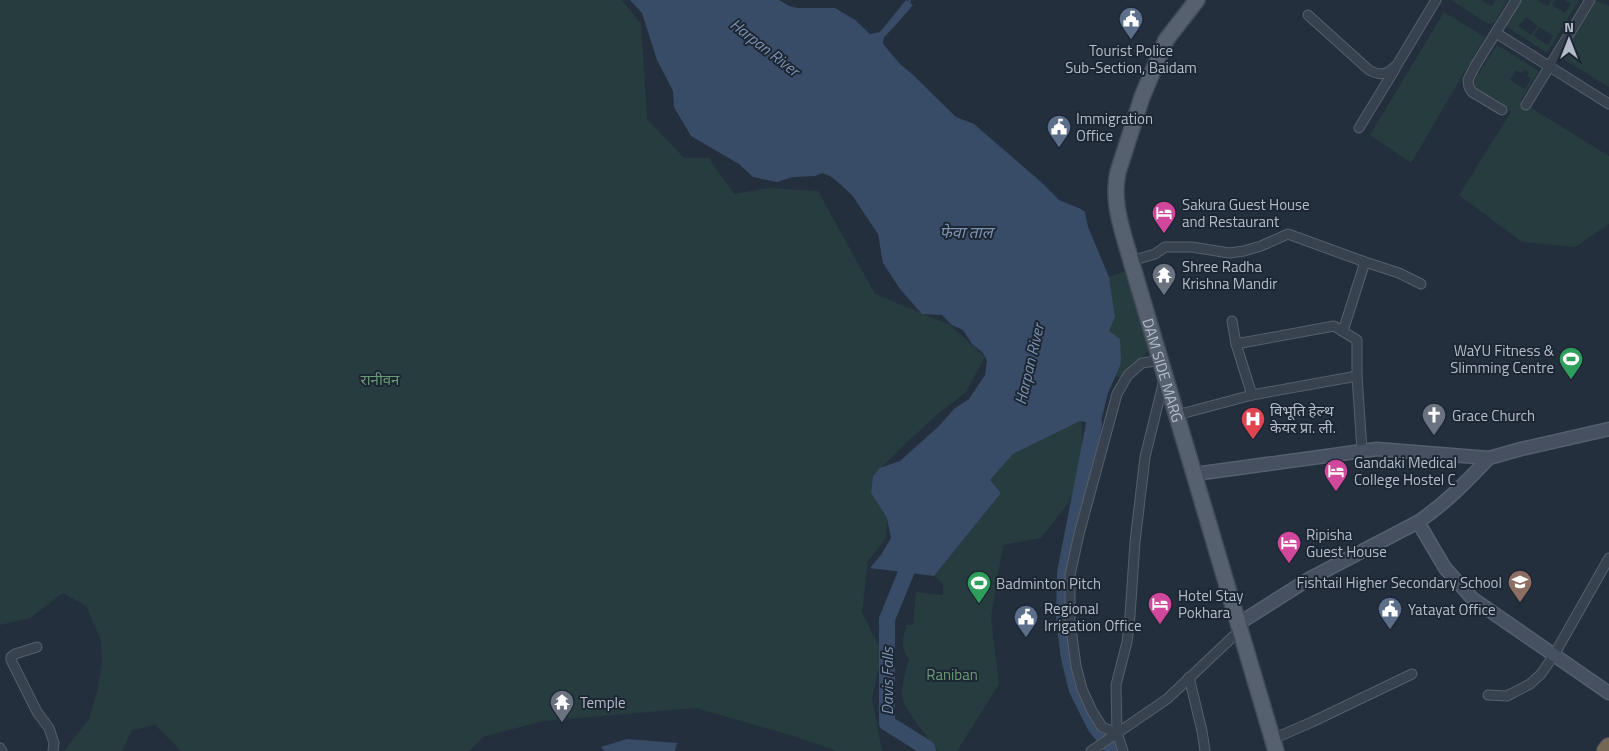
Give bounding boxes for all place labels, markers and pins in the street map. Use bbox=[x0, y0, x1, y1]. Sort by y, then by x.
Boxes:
public building icon: Tourist Police Sub-Section, Baidam bbox=[1118, 6, 1144, 40]
place label: Tourist Police Sub-Section, Baidam bbox=[1065, 39, 1197, 79]
place label: Immigration Office bbox=[1076, 107, 1153, 147]
public building icon: Immigration Office bbox=[1046, 114, 1072, 148]
place label: Sakura Guest House and Restaurant bbox=[1182, 193, 1310, 233]
hotel icon: Sakura Guest House and Restaurant bbox=[1151, 200, 1177, 234]
place label: Shree Radha Krishna Mandir bbox=[1182, 255, 1277, 295]
temple icon: Shree Radha Krishna Mandir bbox=[1151, 262, 1177, 296]
place label: WaYU Fitness & Slimming Centre bbox=[1450, 339, 1555, 379]
sports icon: WaYU Fitness & Slimming Centre bbox=[1558, 346, 1584, 380]
place label: विभूति हेल्थ केयर प्रा. ली. bbox=[1270, 399, 1336, 439]
church icon: Grace Church bbox=[1421, 402, 1447, 436]
place label: Grace Church bbox=[1452, 404, 1535, 427]
hospital icon: विभूति हेल्थ केयर प्रा. ली. bbox=[1240, 406, 1266, 440]
place label: Gandaki Medical College Hostel C bbox=[1354, 451, 1457, 491]
hotel icon: Gandaki Medical College Hostel C bbox=[1323, 458, 1349, 492]
place label: Ripisha Guest House bbox=[1306, 523, 1387, 563]
hotel icon: Ripisha Guest House bbox=[1276, 530, 1302, 564]
school or university icon: Fishtail Higher Secondary School bbox=[1507, 569, 1533, 603]
sports icon: Badminton Pitch bbox=[966, 570, 992, 604]
place label: Fishtail Higher Secondary School bbox=[1296, 571, 1502, 594]
place label: Badminton Pitch bbox=[996, 572, 1101, 595]
place label: Hotel Stay Pokhara bbox=[1178, 584, 1243, 624]
hotel icon: Hotel Stay Pokhara bbox=[1147, 591, 1173, 625]
public building icon: Yatayat Office bbox=[1377, 596, 1403, 630]
place label: Regional Irrigation Office bbox=[1044, 597, 1142, 637]
place label: Yatayat Office bbox=[1408, 598, 1496, 621]
public building icon: Regional Irrigation Office bbox=[1013, 604, 1039, 638]
temple icon: Temple bbox=[549, 689, 575, 723]
place label: Temple bbox=[580, 691, 626, 714]

